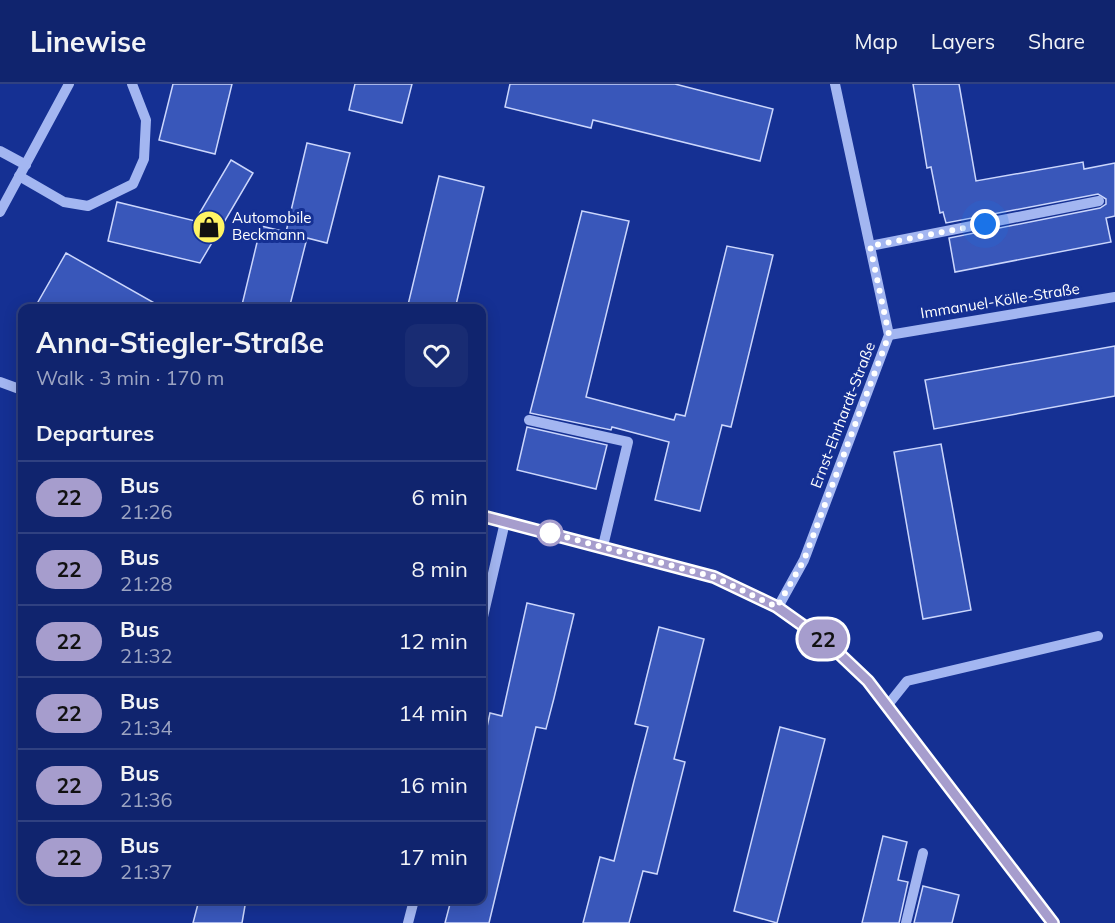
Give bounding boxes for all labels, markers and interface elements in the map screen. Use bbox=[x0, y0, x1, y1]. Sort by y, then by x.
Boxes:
text: Linewise bbox=[30, 24, 146, 59]
text: Map bbox=[855, 28, 898, 54]
text: Layers bbox=[931, 28, 995, 54]
text: Share bbox=[1028, 28, 1085, 54]
place label: Automobile Beckmann bbox=[232, 208, 311, 244]
shop icon: Automobile Beckmann bbox=[191, 209, 227, 245]
your location bbox=[970, 209, 1000, 239]
street label: Immanuel-Kölle-Straße bbox=[919, 279, 1081, 322]
button: heart bbox=[405, 324, 468, 387]
text: Anna-Stiegler-Straße bbox=[36, 325, 324, 360]
street label: Ernst-Ehrhardt-Straße bbox=[806, 339, 879, 491]
text: Walk · 3 min · 170 m bbox=[36, 365, 224, 390]
text: Departures bbox=[36, 419, 154, 447]
text: Bus bbox=[120, 471, 159, 499]
text: 6 min bbox=[412, 483, 468, 511]
text: 22 bbox=[56, 484, 82, 510]
text: 21:26 bbox=[120, 499, 173, 524]
unlabelled marker bbox=[537, 520, 563, 546]
text: Bus bbox=[120, 543, 159, 571]
text: 8 min bbox=[412, 555, 468, 583]
text: 22 bbox=[56, 556, 82, 582]
text: 21:28 bbox=[120, 571, 173, 596]
text: Bus bbox=[120, 615, 159, 643]
line badge: 22 bbox=[796, 620, 850, 658]
text: 22 bbox=[810, 626, 836, 652]
text: 12 min bbox=[398, 627, 468, 655]
text: 22 bbox=[56, 628, 82, 654]
text: 21:32 bbox=[120, 643, 173, 668]
text: Bus bbox=[120, 687, 159, 715]
text: 14 min bbox=[398, 699, 468, 727]
text: 22 bbox=[56, 700, 82, 726]
text: 21:34 bbox=[120, 715, 173, 740]
text: Bus bbox=[120, 759, 159, 787]
text: 16 min bbox=[398, 771, 468, 799]
text: 22 bbox=[56, 772, 82, 798]
text: 21:36 bbox=[120, 787, 173, 812]
text: Bus bbox=[120, 831, 159, 859]
text: 17 min bbox=[398, 843, 468, 871]
text: 22 bbox=[56, 844, 82, 870]
text: 21:37 bbox=[120, 859, 173, 884]

